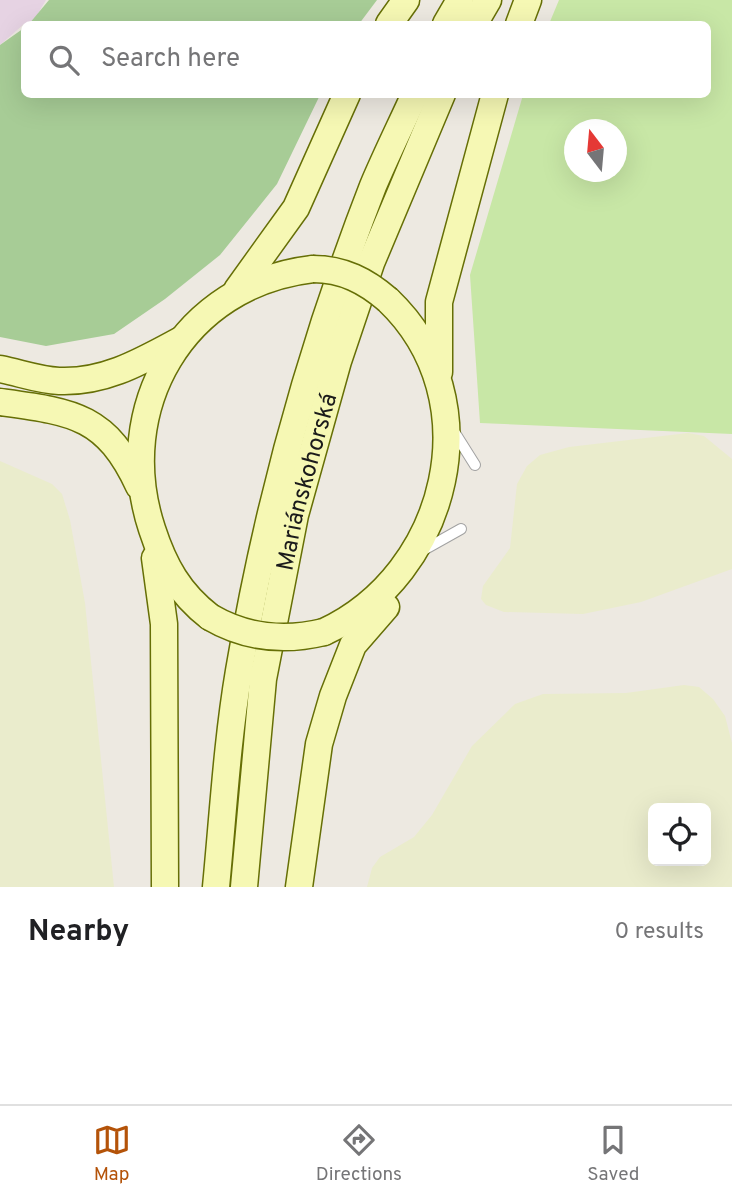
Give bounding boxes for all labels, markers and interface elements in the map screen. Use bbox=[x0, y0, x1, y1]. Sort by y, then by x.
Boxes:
search box bbox=[21, 21, 711, 98]
icon: search bbox=[45, 41, 83, 79]
text: Search here bbox=[101, 43, 240, 76]
north arrow bbox=[564, 119, 627, 182]
street label: Mariánskohorská bbox=[271, 390, 345, 573]
map controls bbox=[648, 803, 711, 866]
button: locate bbox=[648, 803, 711, 866]
text: Nearby bbox=[28, 914, 129, 951]
text: 0 results bbox=[615, 918, 704, 947]
tab: Map bbox=[93, 1121, 131, 1187]
tab: Directions bbox=[316, 1121, 402, 1187]
tab: Saved bbox=[587, 1121, 639, 1187]

